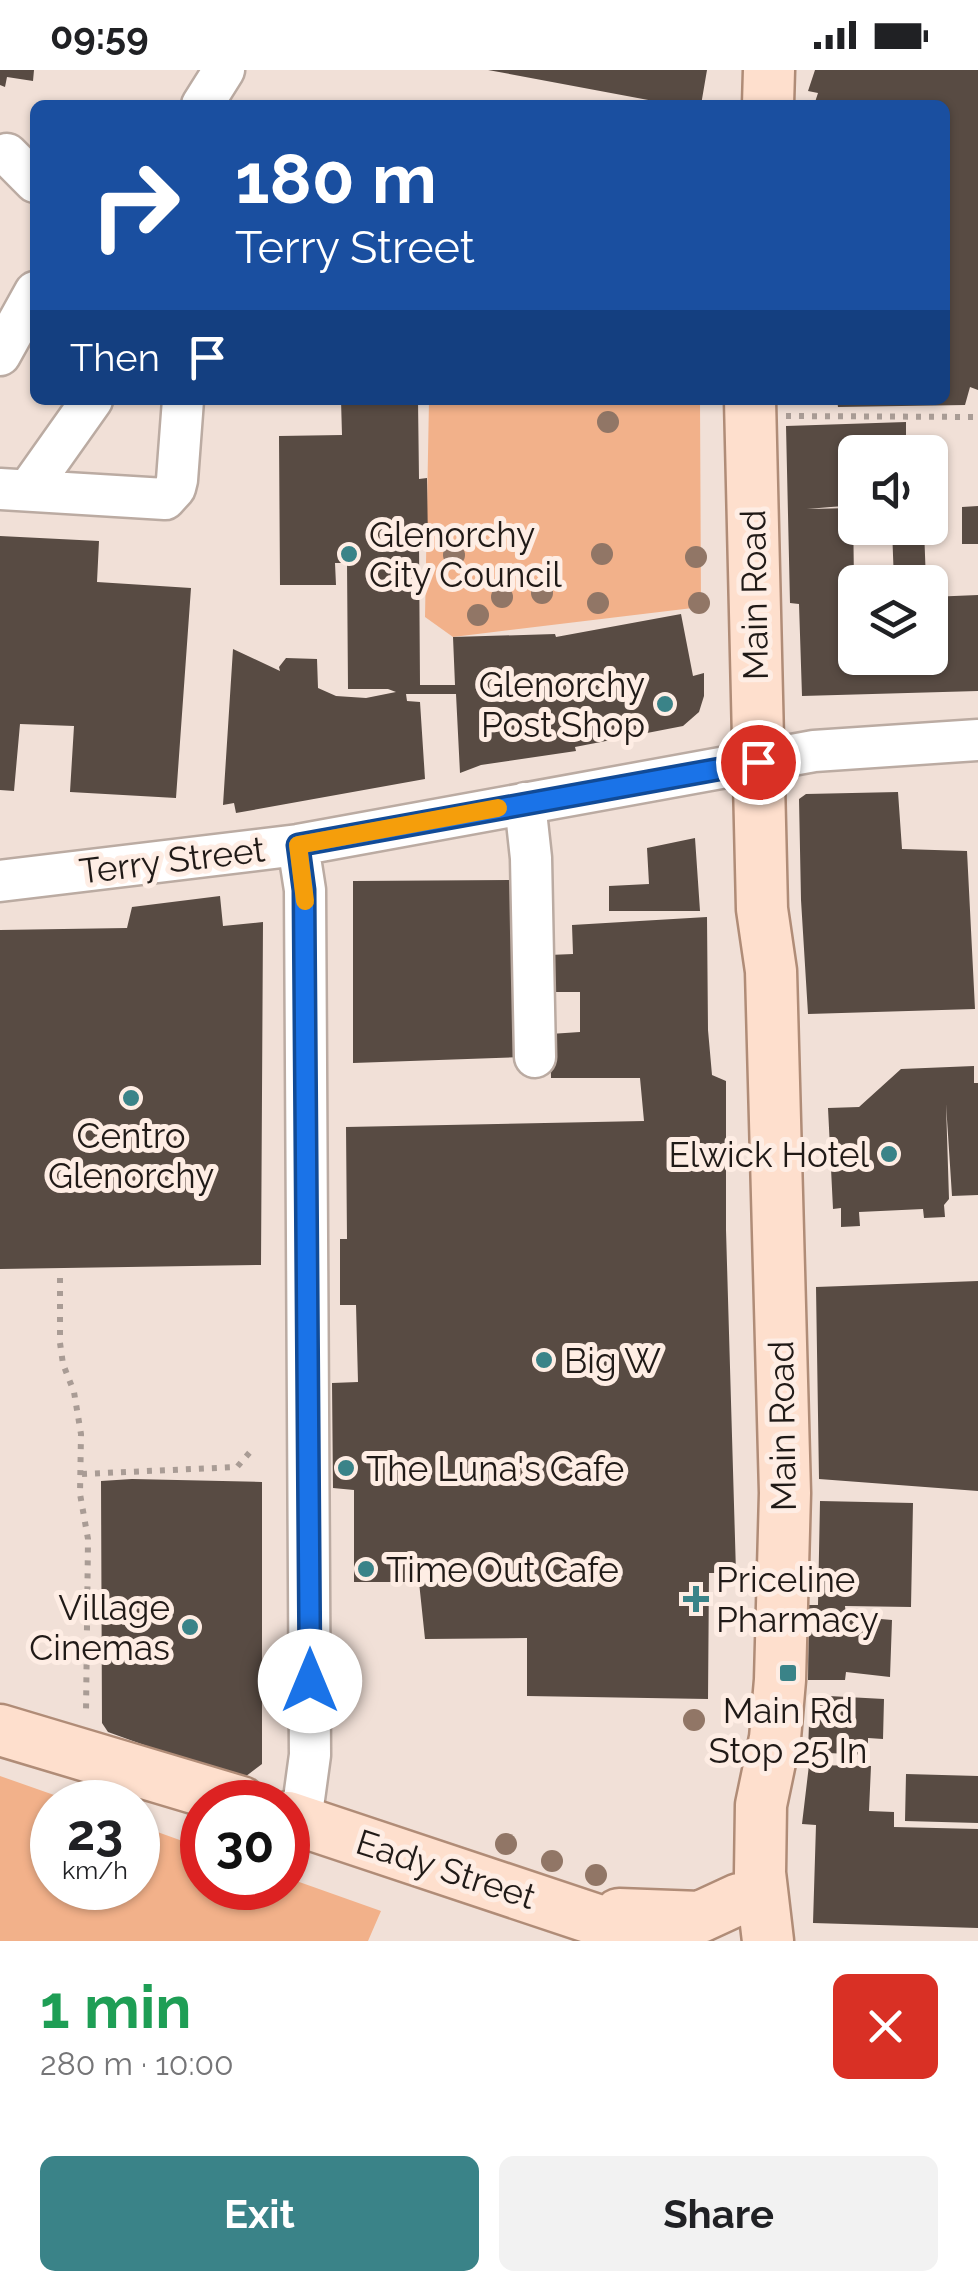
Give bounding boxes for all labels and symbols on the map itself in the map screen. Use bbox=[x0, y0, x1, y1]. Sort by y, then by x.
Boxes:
street label: Main Road bbox=[732, 509, 776, 681]
place label: Glenorchy City Council bbox=[369, 514, 562, 595]
marker: Glenorchy City Council bbox=[338, 543, 360, 565]
place label: Glenorchy Post Shop bbox=[479, 664, 645, 745]
marker: Glenorchy Post Shop bbox=[654, 693, 676, 715]
pin bbox=[716, 720, 801, 805]
street label: Terry Street bbox=[77, 828, 267, 892]
marker: Centro Glenorchy bbox=[120, 1087, 142, 1109]
place label: Centro Glenorchy bbox=[48, 1115, 214, 1196]
place label: Elwick Hotel bbox=[668, 1134, 869, 1175]
marker: Elwick Hotel bbox=[878, 1143, 900, 1165]
place label: Big W bbox=[564, 1340, 661, 1381]
street label: Main Road bbox=[760, 1340, 804, 1512]
marker: Big W bbox=[533, 1349, 555, 1371]
place label: The Luna's Cafe bbox=[366, 1448, 624, 1489]
marker: The Luna's Cafe bbox=[335, 1457, 357, 1479]
place label: Time Out Cafe bbox=[386, 1549, 619, 1590]
marker: Time Out Cafe bbox=[355, 1558, 377, 1580]
place label: Priceline Pharmacy bbox=[716, 1559, 879, 1640]
place label: Village Cinemas bbox=[29, 1587, 170, 1668]
marker: Priceline Pharmacy bbox=[685, 1588, 707, 1610]
marker: Village Cinemas bbox=[179, 1616, 201, 1638]
position arrow bbox=[258, 1629, 362, 1733]
marker: Main Rd Stop 25 In bbox=[777, 1662, 799, 1684]
place label: Main Rd Stop 25 In bbox=[708, 1690, 868, 1771]
speed limit sign: 30 bbox=[180, 1780, 310, 1910]
street label: Eady Street bbox=[351, 1821, 541, 1917]

